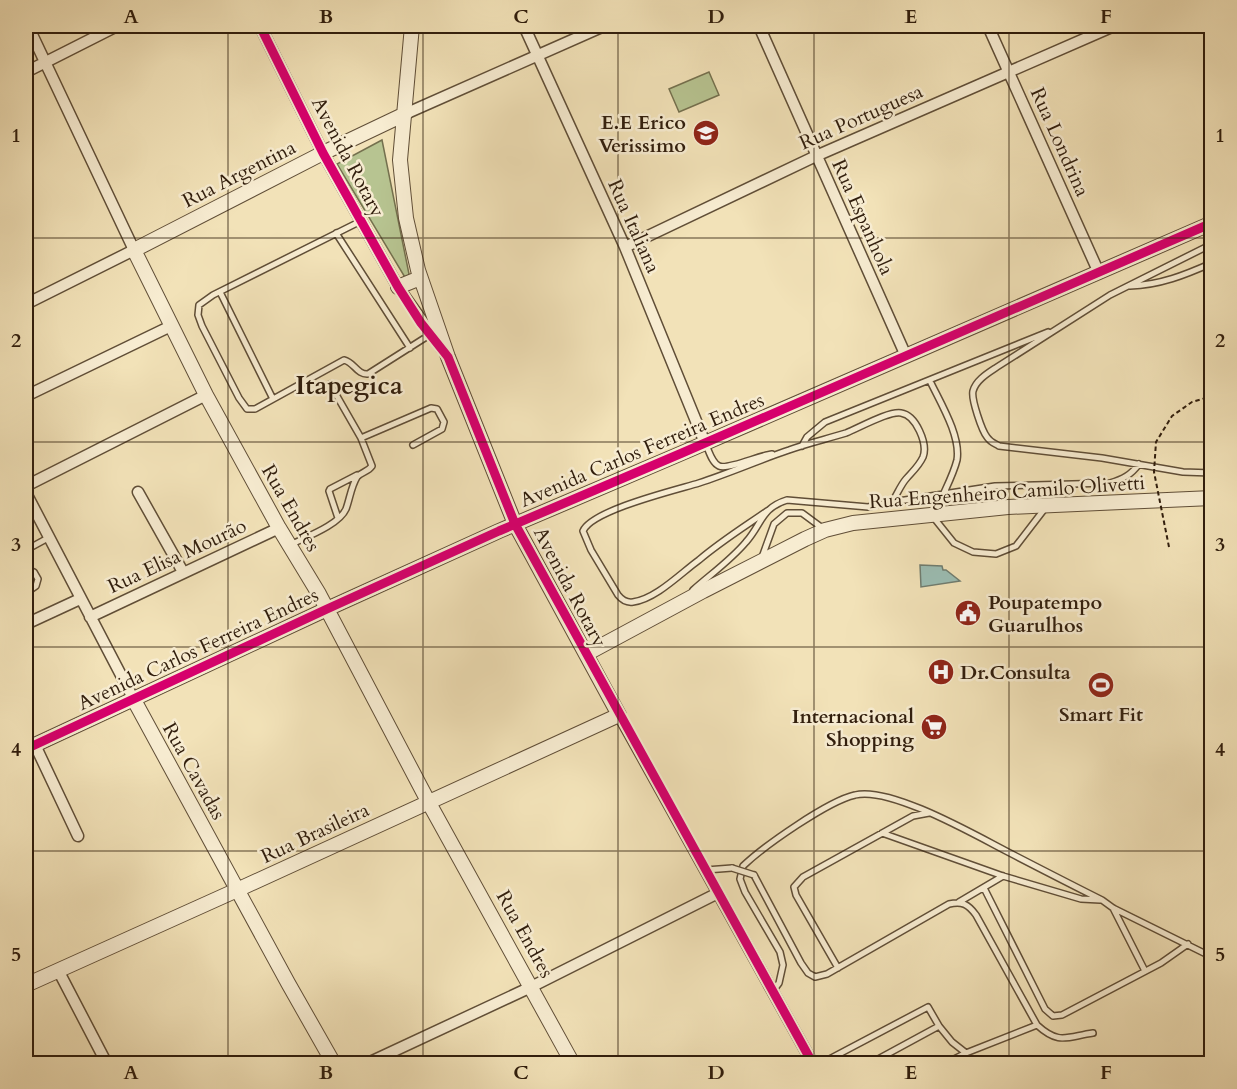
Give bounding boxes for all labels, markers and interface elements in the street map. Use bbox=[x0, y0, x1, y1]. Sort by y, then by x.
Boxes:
text: A bbox=[123, 3, 139, 30]
text: B bbox=[319, 3, 333, 30]
text: C bbox=[513, 3, 529, 30]
text: D bbox=[707, 3, 725, 30]
text: E bbox=[905, 3, 917, 30]
text: F bbox=[1100, 3, 1112, 30]
street label: Rua Portuguesa bbox=[795, 78, 927, 156]
street label: Rua Londrina bbox=[1024, 83, 1096, 201]
street label: Avenida Rotary bbox=[305, 92, 391, 222]
place label: E.E Erico Verissimo bbox=[598, 109, 686, 159]
school or university icon: E.E Erico Verissimo bbox=[691, 118, 721, 148]
text: 1 bbox=[11, 122, 21, 149]
text: 1 bbox=[1215, 122, 1225, 149]
street label: Rua Argentina bbox=[178, 134, 301, 214]
street label: Rua Espanhola bbox=[825, 155, 901, 279]
street label: Rua Italiana bbox=[601, 175, 667, 277]
text: 2 bbox=[11, 327, 21, 354]
text: 2 bbox=[1215, 327, 1225, 354]
district label: Itapegica bbox=[295, 368, 403, 403]
street label: Avenida Carlos Ferreira Endres bbox=[516, 386, 768, 514]
street label: Rua Endres bbox=[255, 460, 327, 556]
street label: Rua Engenheiro Camilo Olivetti bbox=[868, 469, 1146, 515]
street label: Rua Elisa Mourão bbox=[103, 512, 251, 600]
street label: Avenida Rotary bbox=[527, 522, 613, 652]
text: 3 bbox=[11, 531, 21, 558]
text: 3 bbox=[1215, 531, 1225, 558]
street label: Avenida Carlos Ferreira Endres bbox=[73, 581, 323, 717]
place label: Poupatempo Guarulhos bbox=[988, 589, 1102, 639]
public building icon: Poupatempo Guarulhos bbox=[953, 598, 983, 628]
hospital icon: Dr.Consulta bbox=[926, 657, 956, 687]
place label: Dr.Consulta bbox=[960, 659, 1071, 686]
sports icon: Smart Fit bbox=[1086, 670, 1116, 700]
place label: Smart Fit bbox=[1059, 701, 1143, 728]
place label: Internacional Shopping bbox=[792, 703, 914, 753]
supermarket icon: Internacional Shopping bbox=[919, 712, 949, 742]
street label: Rua Cavadas bbox=[156, 717, 232, 825]
text: 4 bbox=[11, 736, 21, 763]
text: 4 bbox=[1215, 736, 1225, 763]
street label: Rua Brasileira bbox=[257, 796, 374, 870]
street label: Rua Endres bbox=[490, 885, 560, 983]
text: 5 bbox=[11, 941, 21, 968]
text: 5 bbox=[1215, 941, 1225, 968]
text: A bbox=[123, 1059, 139, 1086]
text: B bbox=[319, 1059, 333, 1086]
text: C bbox=[513, 1059, 529, 1086]
text: D bbox=[707, 1059, 725, 1086]
text: E bbox=[905, 1059, 917, 1086]
text: F bbox=[1100, 1059, 1112, 1086]

